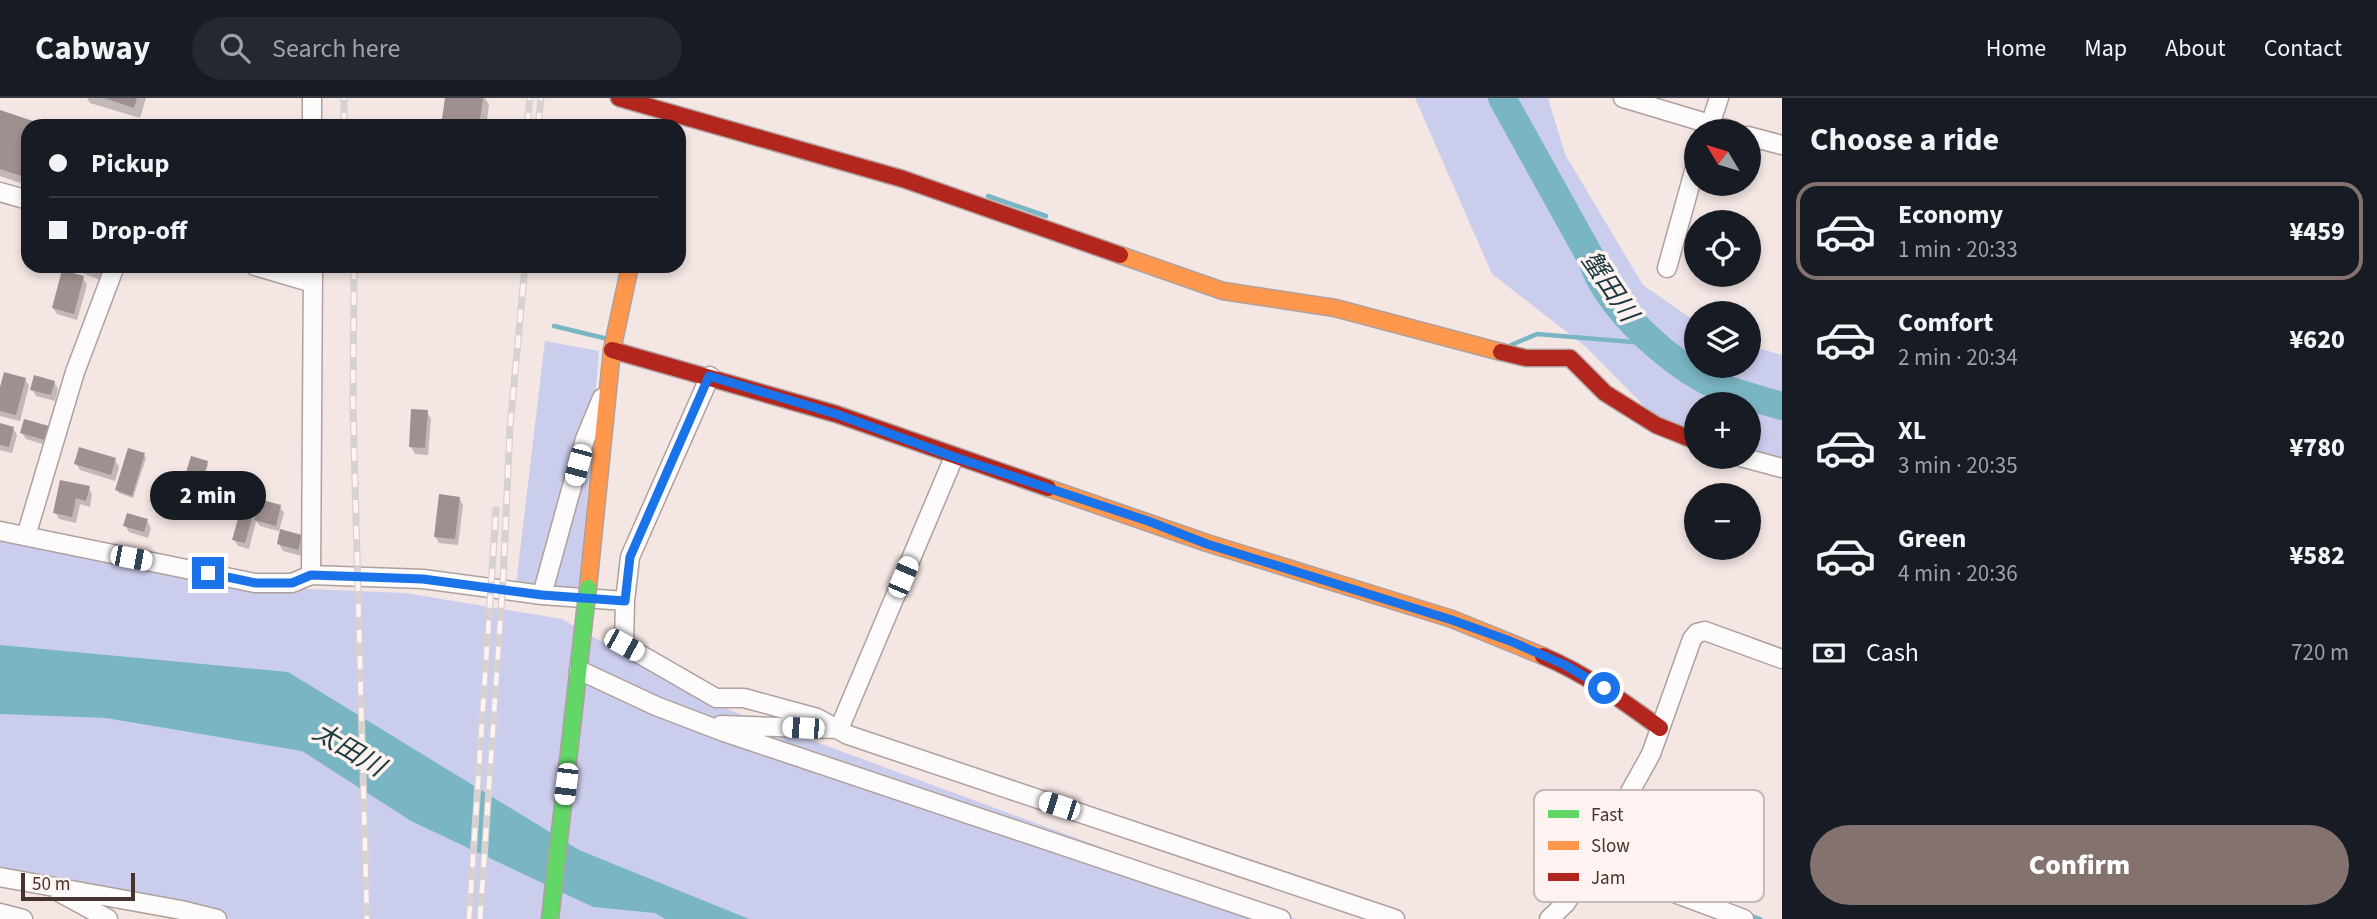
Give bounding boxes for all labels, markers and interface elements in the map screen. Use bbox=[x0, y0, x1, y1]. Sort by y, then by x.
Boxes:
search box bbox=[192, 17, 682, 80]
text: Cabway bbox=[35, 25, 150, 72]
icon: search bbox=[216, 29, 254, 67]
text: Search here bbox=[272, 30, 400, 67]
text: Home bbox=[1986, 31, 2046, 66]
text: Map bbox=[2084, 31, 2127, 66]
text: About bbox=[2165, 31, 2226, 66]
text: Contact bbox=[2264, 31, 2342, 66]
text: Choose a ride bbox=[1810, 117, 1999, 163]
north arrow bbox=[1684, 119, 1760, 196]
map controls bbox=[1684, 119, 1761, 560]
text: Pickup bbox=[91, 145, 169, 182]
text: Economy bbox=[1898, 196, 2003, 233]
icon: car bbox=[1814, 200, 1877, 263]
button: locate bbox=[1684, 210, 1761, 287]
text: Drop-off bbox=[91, 212, 187, 249]
text: ¥459 bbox=[2289, 213, 2345, 250]
text: 1 min · 20:33 bbox=[1898, 233, 2018, 266]
water label: 蟹田川 bbox=[1572, 244, 1648, 331]
button: layers bbox=[1684, 301, 1761, 378]
text: Comfort bbox=[1898, 304, 1993, 341]
icon: car bbox=[1814, 308, 1877, 371]
text: ¥620 bbox=[2289, 321, 2345, 358]
text: 2 min · 20:34 bbox=[1898, 341, 2018, 374]
button: + bbox=[1684, 392, 1761, 469]
text: XL bbox=[1898, 412, 1926, 449]
icon: car bbox=[1814, 416, 1877, 479]
text: ¥780 bbox=[2289, 429, 2345, 466]
car bbox=[563, 442, 594, 488]
text: 3 min · 20:35 bbox=[1898, 449, 2018, 482]
callout: 2 min bbox=[150, 472, 266, 520]
text: 2 min bbox=[180, 479, 236, 512]
button: − bbox=[1684, 483, 1761, 560]
text: Green bbox=[1898, 520, 1966, 557]
icon: car bbox=[1814, 524, 1877, 587]
text: ¥582 bbox=[2289, 537, 2345, 574]
car bbox=[109, 544, 154, 572]
car bbox=[886, 554, 921, 600]
route end bbox=[192, 557, 224, 589]
text: 4 min · 20:36 bbox=[1898, 557, 2018, 590]
car bbox=[601, 626, 648, 664]
icon: cash bbox=[1810, 634, 1848, 672]
text: Cash bbox=[1866, 634, 1919, 671]
text: 720 m bbox=[2291, 636, 2349, 669]
route start bbox=[1588, 672, 1620, 704]
water label: 太田川 bbox=[306, 713, 394, 787]
car bbox=[782, 716, 825, 740]
car bbox=[554, 762, 579, 806]
car bbox=[1036, 790, 1083, 822]
legend bbox=[1534, 790, 1764, 902]
text: Fast bbox=[1591, 802, 1624, 829]
button: Confirm bbox=[1810, 825, 2349, 905]
text: Slow bbox=[1591, 833, 1630, 860]
text: Jam bbox=[1591, 865, 1625, 892]
scale bar bbox=[21, 870, 135, 902]
text: 50 m bbox=[32, 871, 70, 898]

